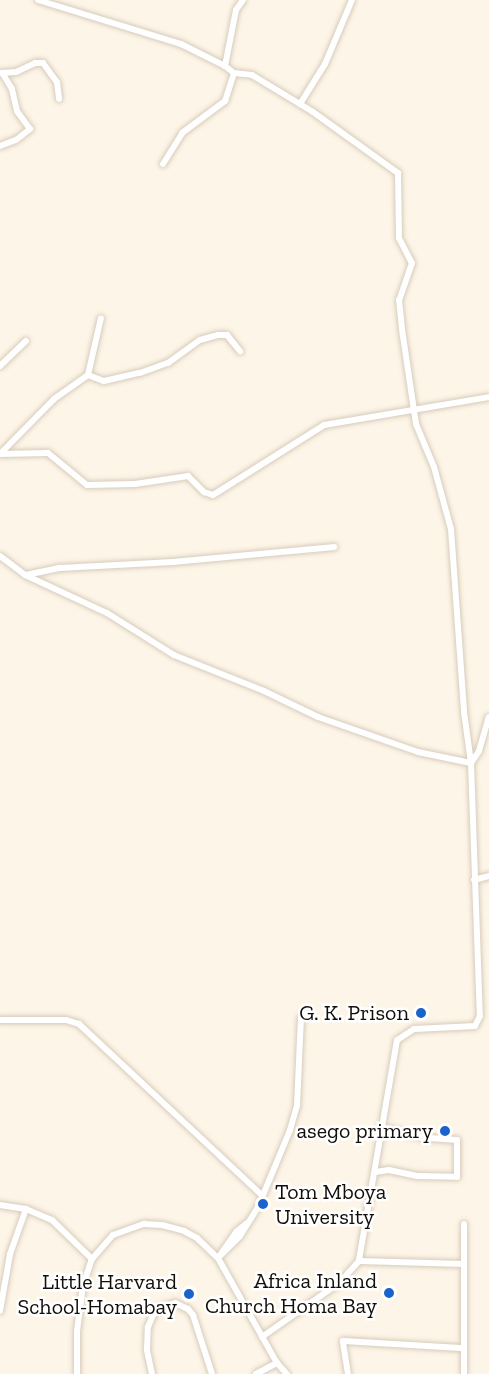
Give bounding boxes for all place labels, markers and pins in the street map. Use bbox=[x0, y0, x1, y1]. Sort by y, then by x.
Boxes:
place label: G. K. Prison bbox=[299, 1000, 409, 1026]
marker: G. K. Prison bbox=[414, 1006, 428, 1020]
place label: asego primary bbox=[296, 1118, 433, 1144]
marker: asego primary bbox=[438, 1124, 452, 1138]
place label: Tom Mboya University bbox=[275, 1178, 386, 1230]
marker: Tom Mboya University bbox=[256, 1197, 270, 1211]
place label: Africa Inland Church Homa Bay bbox=[205, 1267, 377, 1318]
place label: Little Harvard School-Homabay bbox=[17, 1268, 177, 1320]
marker: Africa Inland Church Homa Bay bbox=[382, 1286, 396, 1300]
marker: Little Harvard School-Homabay bbox=[182, 1287, 196, 1301]

